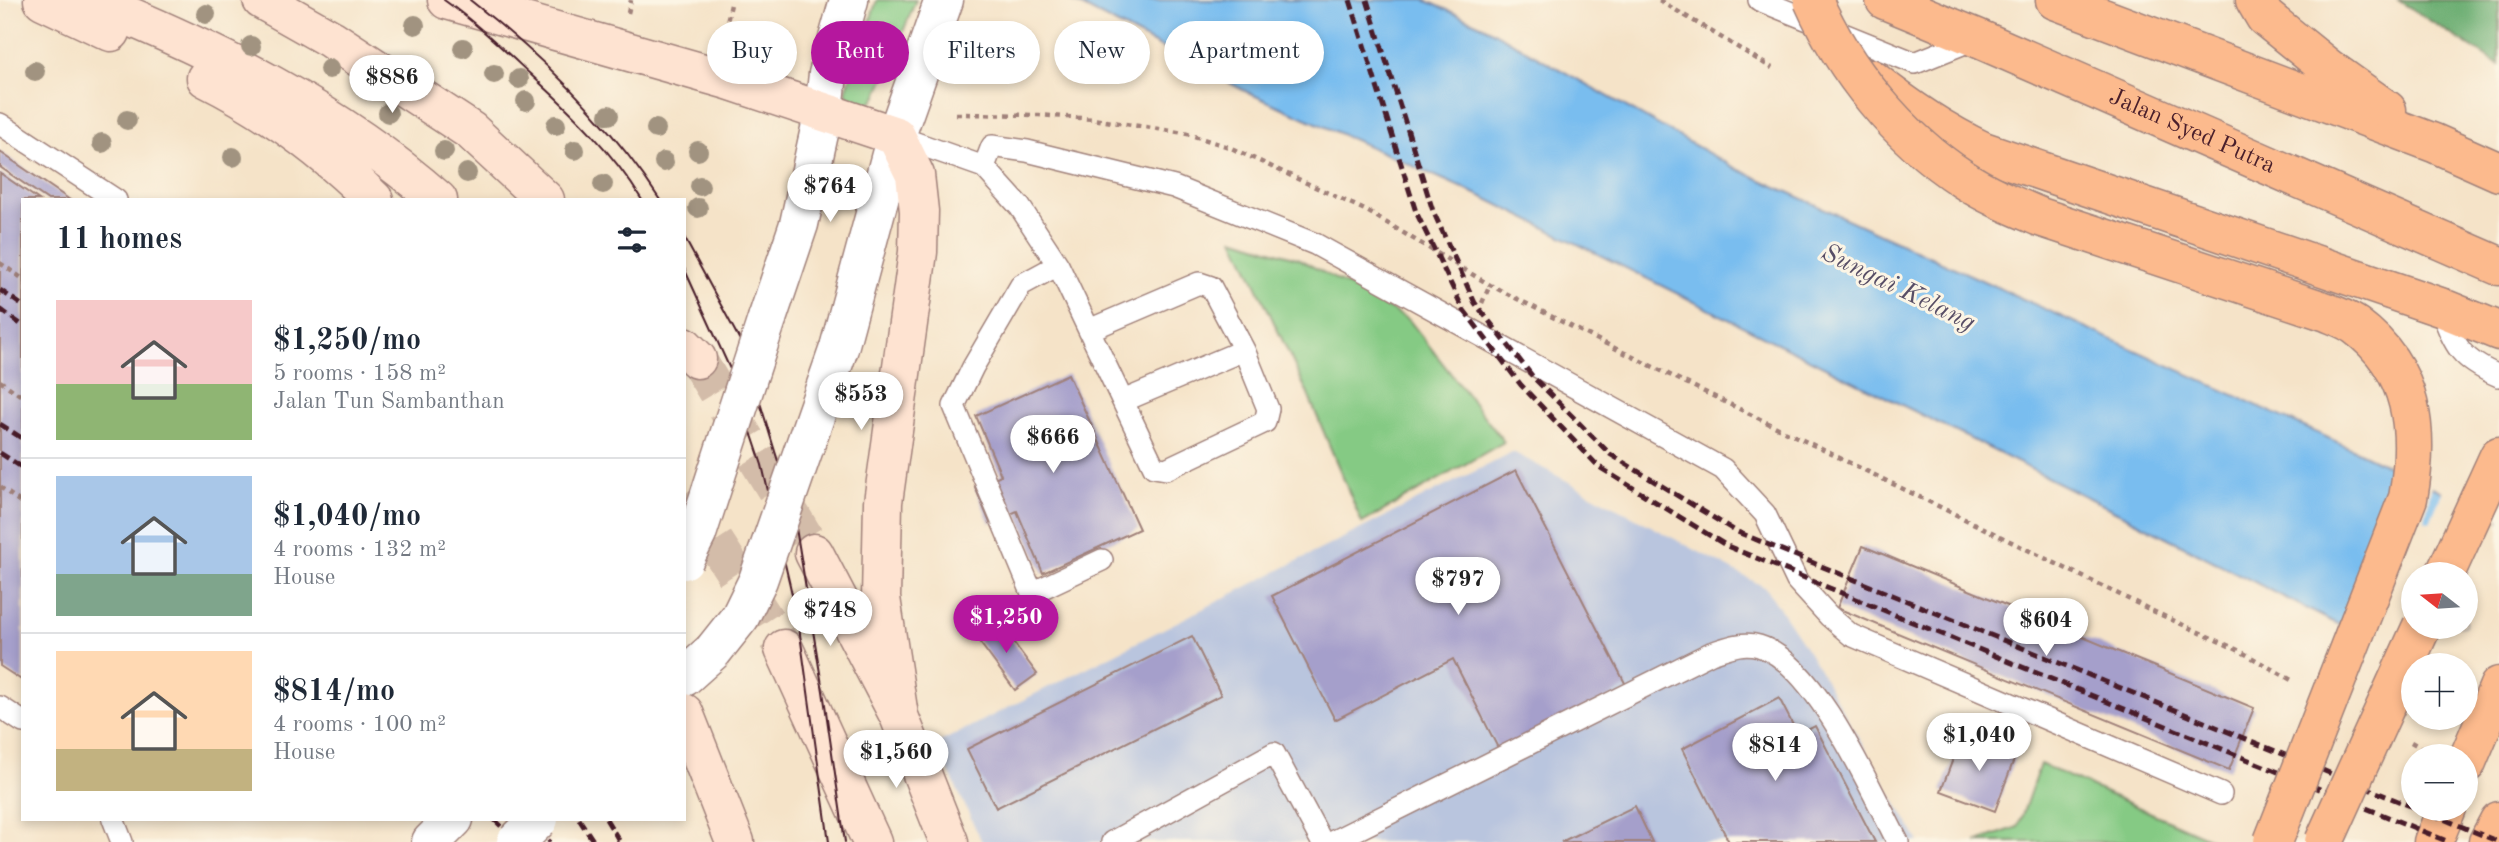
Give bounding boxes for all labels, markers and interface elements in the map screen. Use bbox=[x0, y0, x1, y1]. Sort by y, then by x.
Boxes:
chip: Buy bbox=[707, 21, 797, 84]
chip: Rent bbox=[811, 21, 909, 84]
chip: Filters bbox=[923, 21, 1040, 84]
chip: New bbox=[1054, 21, 1150, 84]
chip: Apartment bbox=[1164, 21, 1324, 84]
pin: $886 bbox=[351, 55, 433, 115]
text: $886 bbox=[365, 66, 419, 89]
street label: Jalan Syed Putra bbox=[2105, 85, 2279, 179]
pin: $764 bbox=[789, 164, 871, 224]
text: $764 bbox=[803, 175, 857, 198]
icon: filters bbox=[613, 221, 651, 259]
text: 11 homes bbox=[56, 225, 182, 255]
water label: Sungai Kelang bbox=[1817, 240, 1979, 336]
text: $1,250/mo bbox=[273, 326, 421, 356]
icon: home bbox=[112, 328, 196, 412]
text: 5 rooms · 158 m² bbox=[273, 362, 446, 385]
pin: $553 bbox=[820, 372, 902, 432]
text: $553 bbox=[834, 383, 888, 406]
text: Jalan Tun Sambanthan bbox=[273, 390, 505, 413]
pin: $666 bbox=[1012, 416, 1094, 475]
text: $666 bbox=[1026, 426, 1080, 449]
text: $1,040/mo bbox=[273, 502, 421, 532]
icon: home bbox=[112, 504, 196, 588]
text: 4 rooms · 132 m² bbox=[273, 538, 446, 561]
pin: $797 bbox=[1417, 558, 1499, 617]
north arrow bbox=[2401, 562, 2478, 639]
map controls bbox=[2401, 562, 2478, 821]
text: House bbox=[273, 566, 335, 589]
text: $797 bbox=[1431, 568, 1485, 591]
pin: $748 bbox=[789, 588, 871, 648]
pin: $1,250 bbox=[949, 596, 1063, 655]
pin: $604 bbox=[2005, 598, 2087, 658]
text: $748 bbox=[803, 599, 857, 622]
text: $1,250 bbox=[969, 606, 1043, 629]
text: $604 bbox=[2019, 609, 2073, 632]
button: + bbox=[2401, 653, 2478, 730]
text: $814/mo bbox=[273, 677, 395, 707]
icon: home bbox=[112, 679, 196, 763]
text: 4 rooms · 100 m² bbox=[273, 713, 446, 736]
pin: $1,040 bbox=[1922, 714, 2036, 773]
pin: $814 bbox=[1734, 724, 1816, 783]
text: $1,040 bbox=[1942, 724, 2016, 747]
pin: $1,560 bbox=[839, 730, 953, 790]
text: $814 bbox=[1748, 734, 1802, 757]
text: House bbox=[273, 741, 335, 764]
text: $1,560 bbox=[859, 741, 933, 764]
button: − bbox=[2401, 744, 2478, 821]

